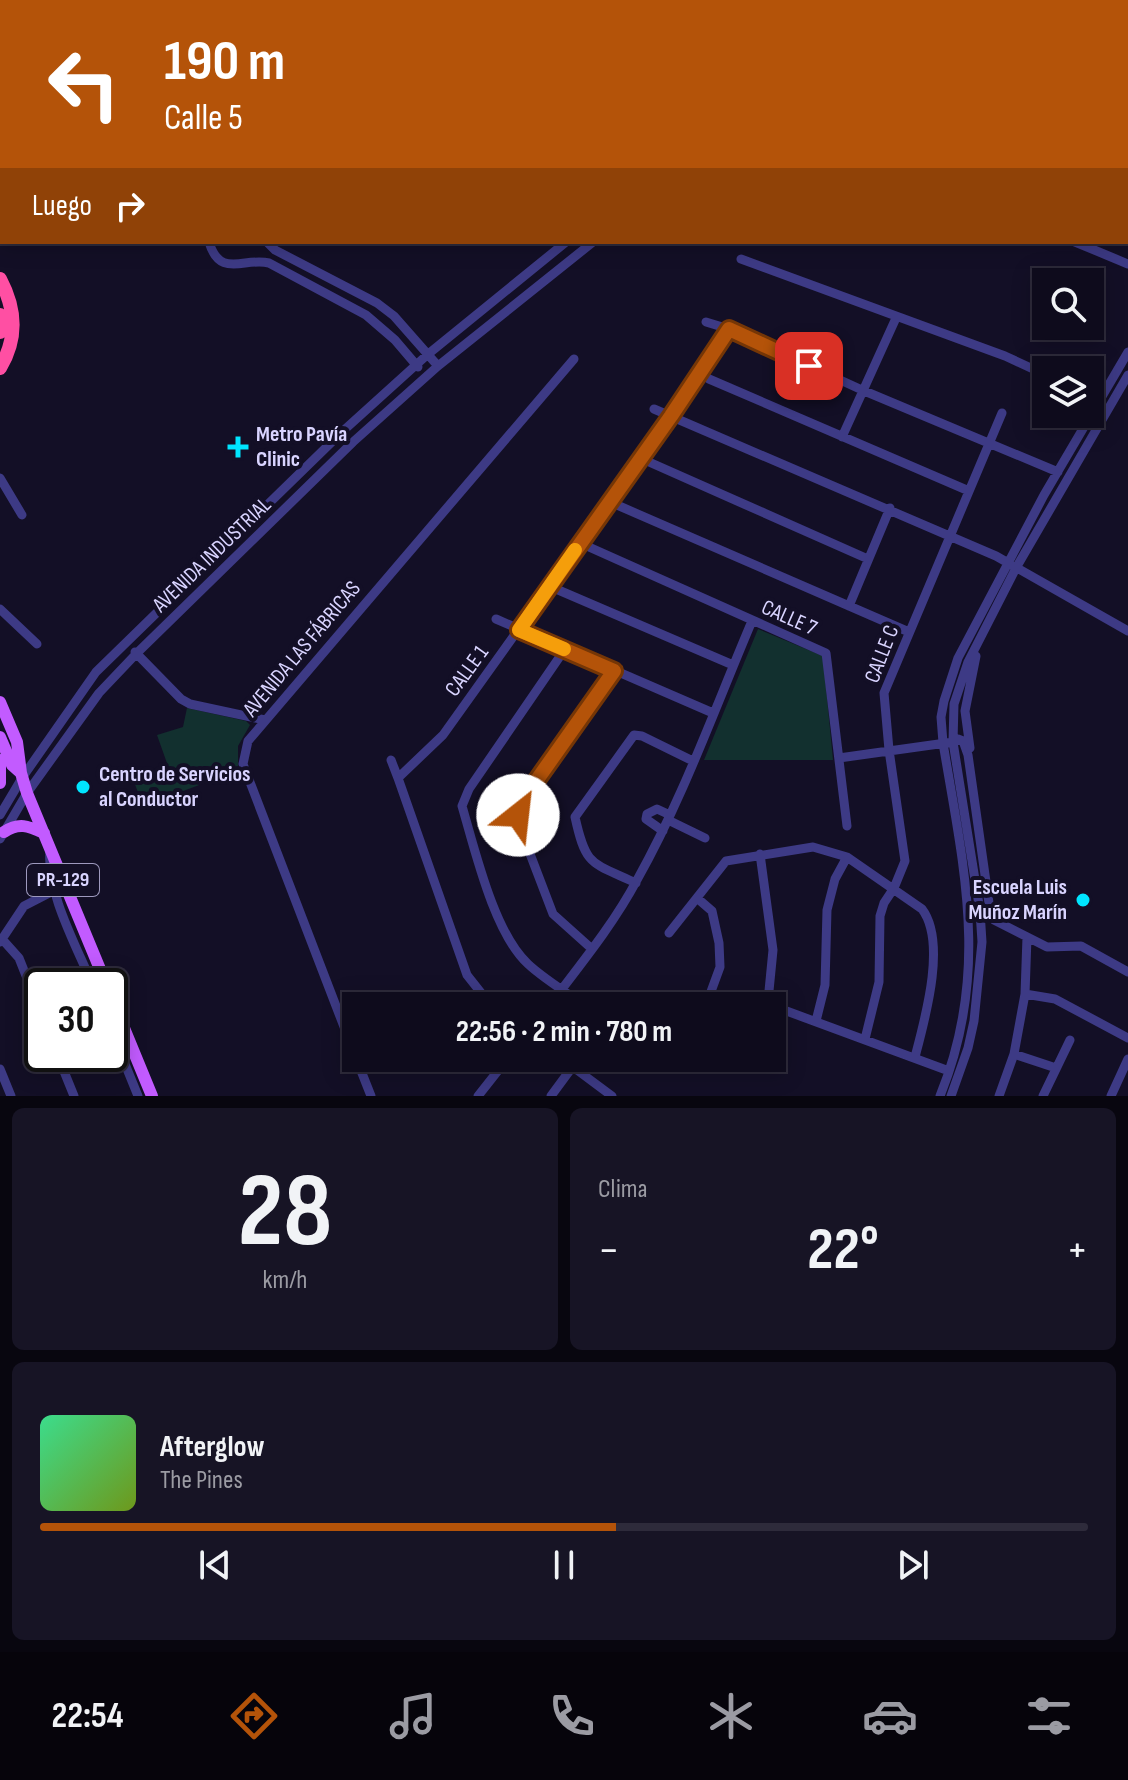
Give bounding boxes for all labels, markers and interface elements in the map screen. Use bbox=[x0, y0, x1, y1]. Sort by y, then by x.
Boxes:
text: 190 m bbox=[164, 29, 285, 96]
icon: left bbox=[32, 32, 136, 136]
text: Calle 5 bbox=[164, 97, 243, 140]
icon: right bbox=[108, 184, 152, 228]
text: Luego bbox=[32, 188, 92, 224]
map controls bbox=[1032, 268, 1104, 428]
button: search bbox=[1032, 268, 1104, 340]
pin bbox=[775, 332, 843, 400]
icon: arrive bbox=[787, 344, 831, 388]
button: layers bbox=[1032, 356, 1104, 428]
place label: Metro Pavía Clinic bbox=[256, 421, 347, 473]
marker: Metro Pavía Clinic bbox=[227, 436, 249, 458]
street label: AVENIDA INDUSTRIAL bbox=[146, 492, 277, 619]
street label: AVENIDA LAS FÁBRICAS bbox=[237, 576, 367, 723]
street label: CALLE 7 bbox=[757, 594, 821, 642]
street label: CALLE C bbox=[859, 621, 905, 687]
street label: CALLE 1 bbox=[439, 640, 495, 702]
place label: Centro de Servicios al Conductor bbox=[99, 761, 251, 813]
position arrow bbox=[476, 773, 560, 857]
marker: Centro de Servicios al Conductor bbox=[74, 778, 92, 796]
road number: PR-129 bbox=[27, 864, 99, 896]
place label: Escuela Luis Muñoz Marín bbox=[968, 874, 1067, 926]
marker: Escuela Luis Muñoz Marín bbox=[1074, 891, 1092, 909]
speed limit sign: 30 bbox=[24, 968, 128, 1072]
text: 22:56 · 2 min · 780 m bbox=[456, 1014, 672, 1050]
text: 28 bbox=[238, 1150, 332, 1275]
text: Clima bbox=[598, 1174, 648, 1205]
text: 22° bbox=[807, 1214, 879, 1286]
text: − bbox=[598, 1224, 620, 1277]
text: + bbox=[1066, 1224, 1088, 1277]
text: km/h bbox=[263, 1265, 307, 1296]
text: Afterglow bbox=[160, 1429, 265, 1465]
text: The Pines bbox=[160, 1465, 243, 1496]
icon: previous bbox=[193, 1543, 237, 1587]
icon: pause bbox=[542, 1543, 586, 1587]
icon: next bbox=[891, 1543, 935, 1587]
icon: directions bbox=[226, 1688, 282, 1744]
icon: music bbox=[385, 1688, 441, 1744]
icon: phone bbox=[544, 1688, 600, 1744]
icon: climate bbox=[703, 1688, 759, 1744]
icon: car bbox=[862, 1688, 918, 1744]
icon: filters bbox=[1021, 1688, 1077, 1744]
text: 22:54 bbox=[51, 1695, 124, 1738]

